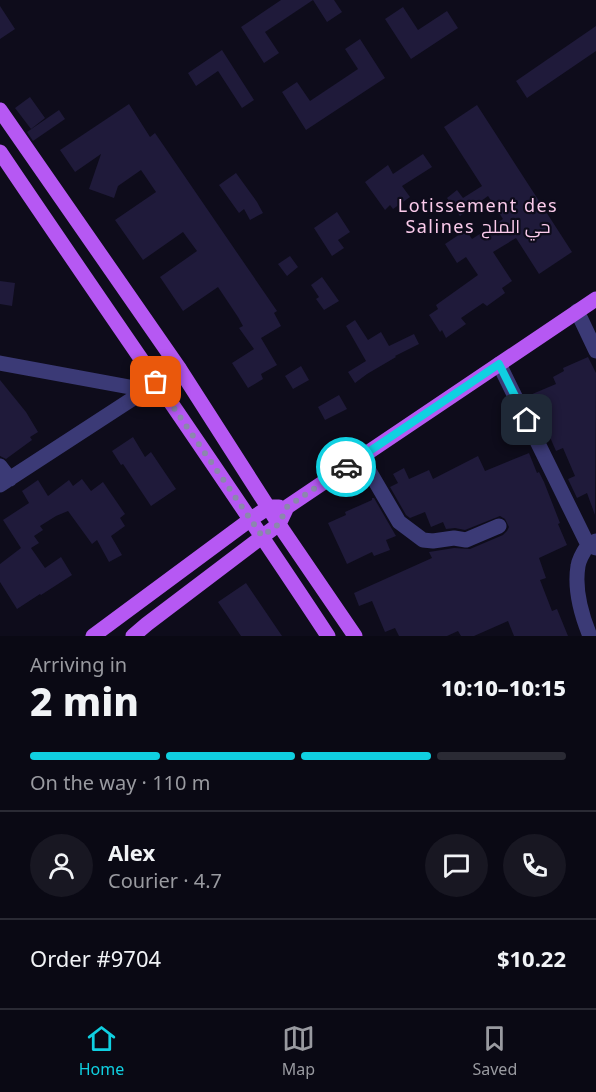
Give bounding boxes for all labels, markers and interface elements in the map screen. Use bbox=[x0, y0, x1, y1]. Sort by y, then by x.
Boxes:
district label: Lotissement des Salines حي الملح bbox=[398, 193, 558, 241]
pin bbox=[130, 356, 181, 407]
icon: bag bbox=[139, 365, 172, 398]
pin bbox=[501, 394, 552, 445]
icon: home bbox=[510, 403, 543, 436]
courier bbox=[316, 437, 376, 497]
icon: car bbox=[330, 451, 363, 484]
text: Arriving in bbox=[30, 651, 127, 678]
text: 10:10–10:15 bbox=[441, 672, 566, 702]
text: 2 min bbox=[30, 674, 139, 727]
text: On the way · 110 m bbox=[30, 769, 210, 796]
button: person bbox=[30, 834, 93, 897]
button: chat bbox=[425, 834, 488, 897]
button: phone bbox=[503, 834, 566, 897]
text: Alex bbox=[108, 837, 155, 867]
text: Courier · 4.7 bbox=[108, 867, 222, 894]
text: Order #9704 bbox=[30, 943, 161, 973]
text: $10.22 bbox=[497, 943, 566, 973]
tab: Home bbox=[79, 1022, 124, 1080]
tab: Map bbox=[282, 1022, 315, 1080]
tab: Saved bbox=[472, 1022, 517, 1080]

